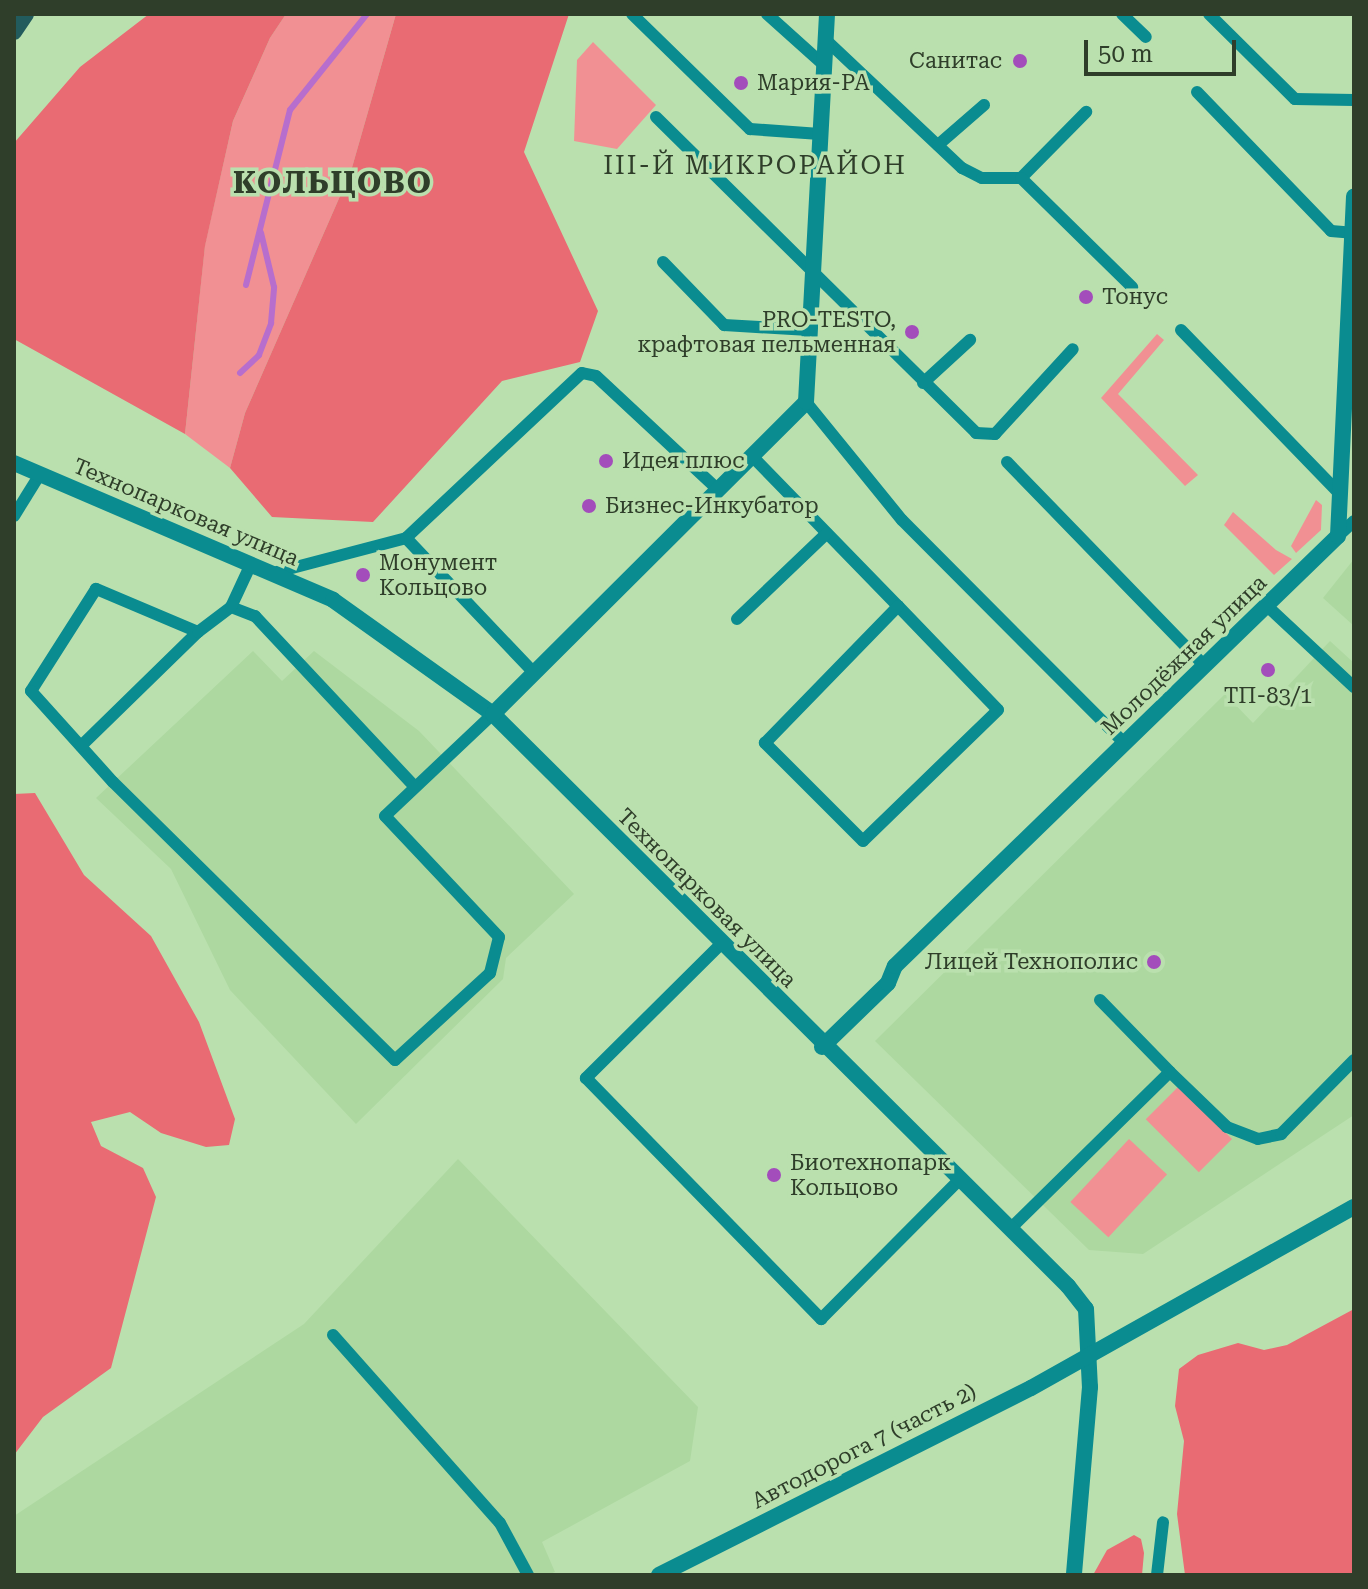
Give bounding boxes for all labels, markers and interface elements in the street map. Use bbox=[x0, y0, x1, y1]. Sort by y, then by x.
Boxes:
scale bar bbox=[1088, 24, 1240, 74]
text: 50 m bbox=[1098, 40, 1153, 68]
place label: Санитас bbox=[909, 48, 1002, 74]
marker: Санитас bbox=[1009, 50, 1031, 72]
place label: Мария-РА bbox=[757, 70, 870, 96]
marker: Мария-РА bbox=[732, 74, 750, 92]
district label: III-Й МИКРОРАЙОН bbox=[603, 150, 907, 182]
district label: КОЛЬЦОВО bbox=[233, 165, 433, 201]
place label: Тонус bbox=[1102, 284, 1168, 310]
marker: Тонус bbox=[1077, 288, 1095, 306]
place label: PRO-TESTO, крафтовая пельменная bbox=[638, 306, 896, 358]
marker: PRO-TESTO, крафтовая пельменная bbox=[903, 323, 921, 341]
place label: Идея плюс bbox=[622, 448, 744, 474]
street label: Технопарковая улица bbox=[69, 452, 303, 572]
marker: Идея плюс bbox=[597, 452, 615, 470]
place label: Бизнес-Инкубатор bbox=[605, 493, 819, 519]
marker: Бизнес-Инкубатор bbox=[580, 497, 598, 515]
place label: Монумент Кольцово bbox=[379, 549, 497, 600]
marker: Монумент Кольцово bbox=[354, 566, 372, 584]
street label: Молодёжная улица bbox=[1096, 569, 1272, 741]
marker: ТП-83/1 bbox=[1259, 661, 1277, 679]
place label: ТП-83/1 bbox=[1224, 683, 1312, 709]
street label: Технопарковая улица bbox=[612, 803, 802, 993]
place label: Лицей Технополис bbox=[925, 949, 1138, 975]
marker: Лицей Технополис bbox=[1145, 953, 1163, 971]
place label: Биотехнопарк Кольцово bbox=[790, 1149, 951, 1200]
marker: Биотехнопарк Кольцово bbox=[765, 1166, 783, 1184]
street label: Автодорога 7 (часть 2) bbox=[747, 1378, 981, 1514]

